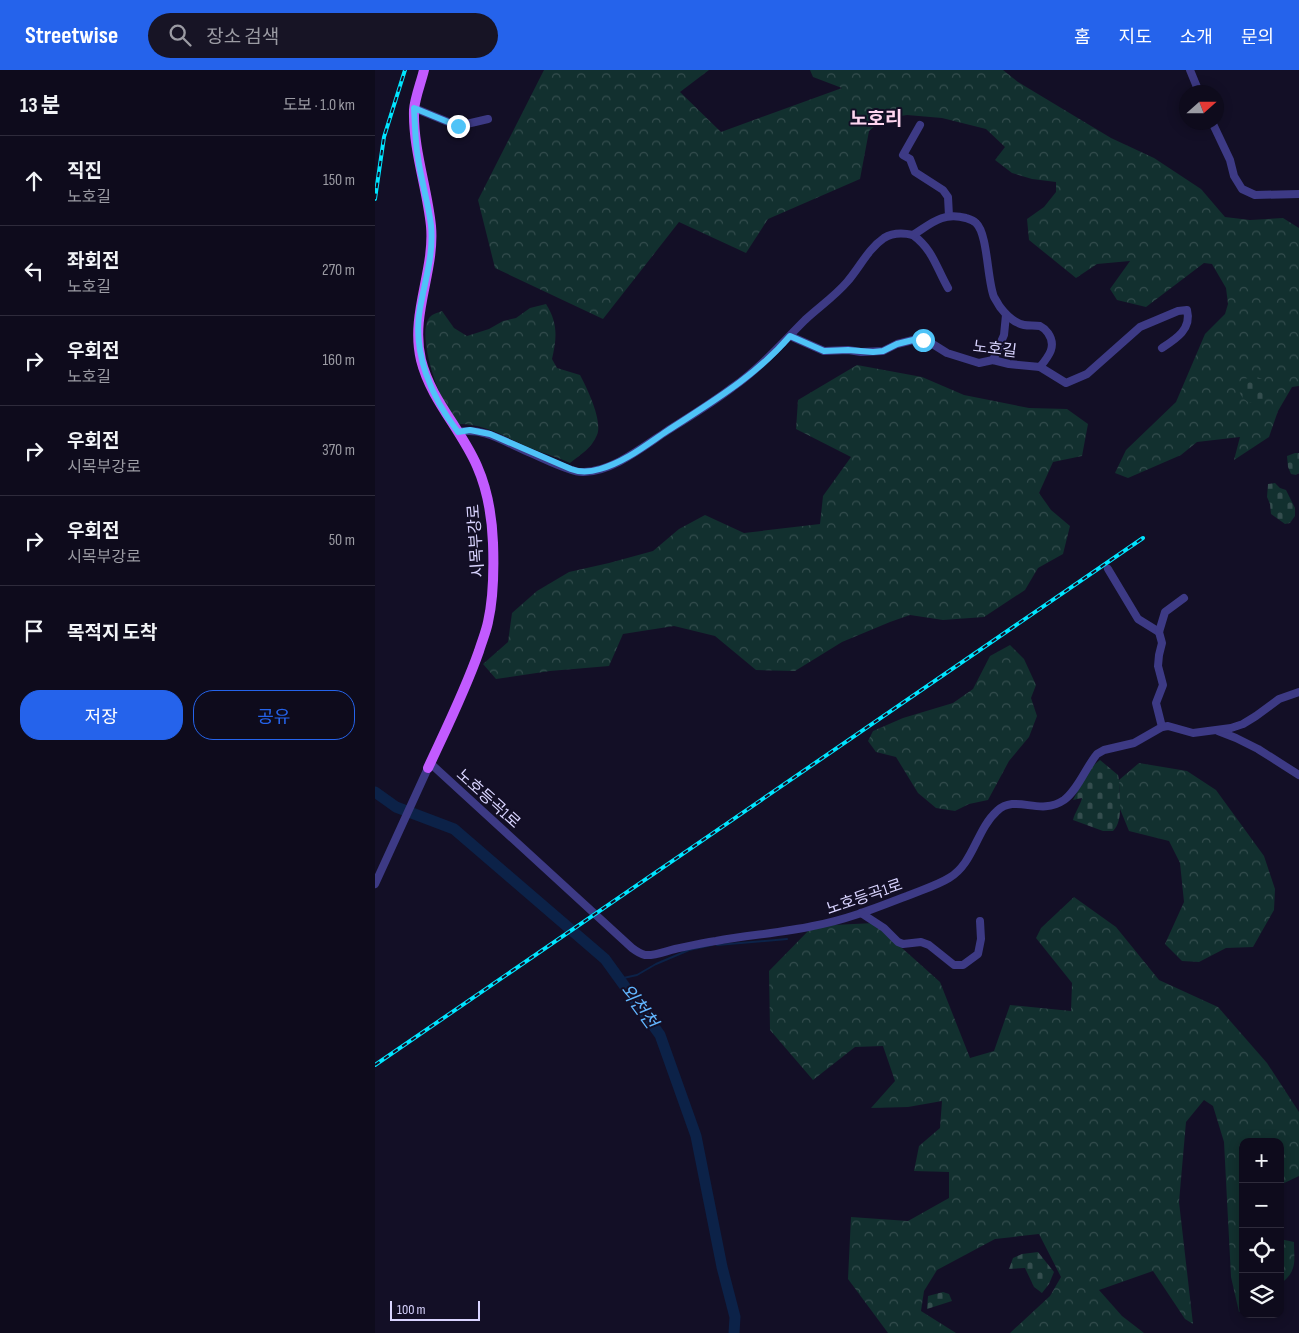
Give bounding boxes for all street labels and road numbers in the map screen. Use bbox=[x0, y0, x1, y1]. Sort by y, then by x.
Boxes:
street label: 노호길 bbox=[972, 337, 1018, 362]
street label: 시목부강로 bbox=[464, 503, 489, 578]
street label: 노호등곡1로 bbox=[452, 766, 524, 833]
street label: 노호등곡1로 bbox=[824, 875, 905, 919]

